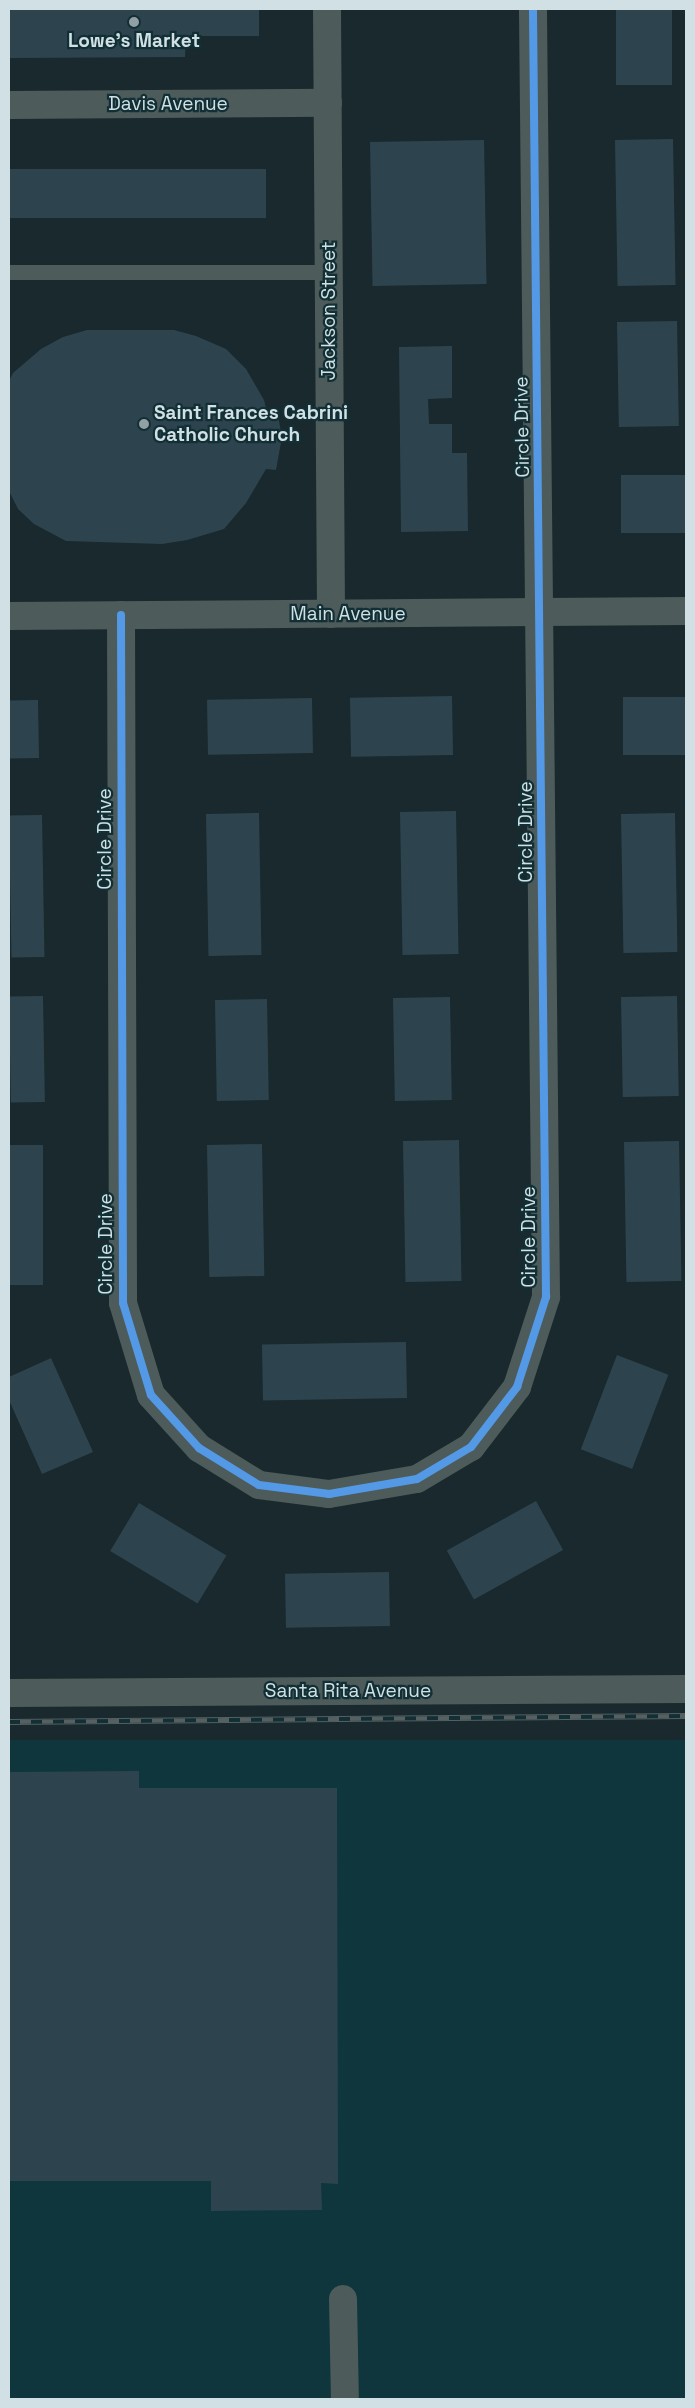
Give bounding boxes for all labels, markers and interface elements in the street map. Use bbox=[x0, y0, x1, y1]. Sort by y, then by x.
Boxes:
marker: Lowe's Market bbox=[128, 16, 140, 28]
place label: Lowe's Market bbox=[68, 30, 200, 52]
street label: Davis Avenue bbox=[108, 93, 228, 115]
street label: Jackson Street bbox=[318, 241, 340, 381]
street label: Circle Drive bbox=[510, 376, 534, 478]
place label: Saint Frances Cabrini Catholic Church bbox=[154, 402, 348, 446]
marker: Saint Frances Cabrini Catholic Church bbox=[138, 418, 150, 430]
street label: Main Avenue bbox=[290, 603, 406, 625]
street label: Circle Drive bbox=[515, 781, 537, 883]
street label: Circle Drive bbox=[94, 788, 116, 890]
street label: Circle Drive bbox=[518, 1186, 540, 1288]
street label: Circle Drive bbox=[95, 1193, 117, 1295]
street label: Santa Rita Avenue bbox=[265, 1680, 431, 1702]

